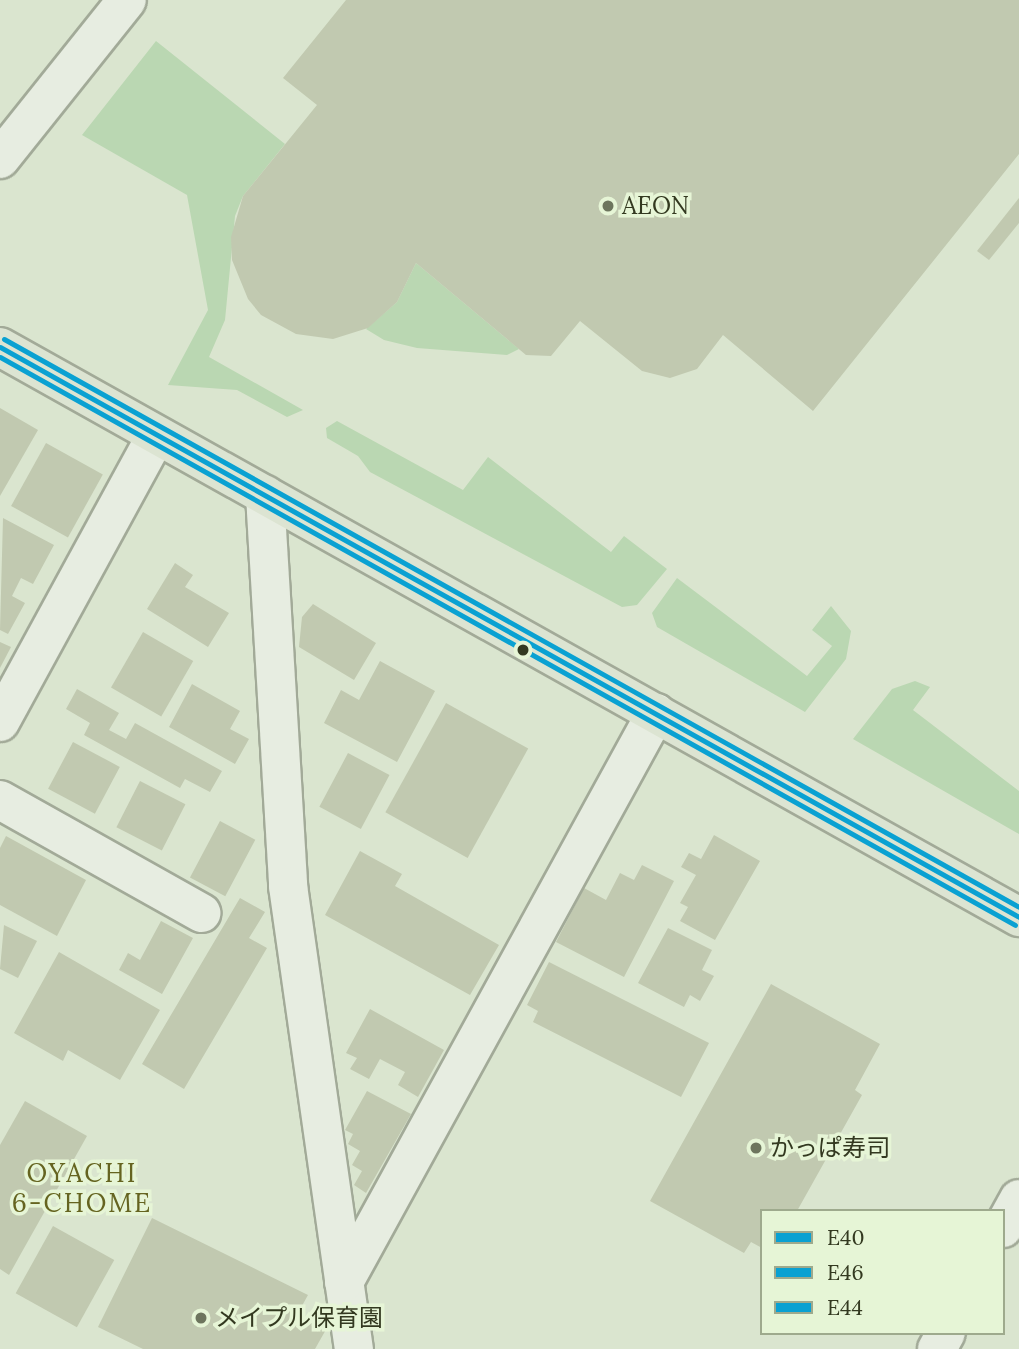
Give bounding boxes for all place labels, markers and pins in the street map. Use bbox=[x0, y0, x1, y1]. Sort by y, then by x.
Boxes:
place label: AEON bbox=[622, 192, 689, 220]
marker: AEON bbox=[600, 198, 616, 214]
unlabelled marker bbox=[516, 643, 530, 657]
place label: かっぱ寿司 bbox=[770, 1134, 890, 1162]
marker: かっぱ寿司 bbox=[748, 1140, 764, 1156]
place label: メイプル保育園 bbox=[215, 1304, 383, 1332]
marker: メイプル保育園 bbox=[193, 1310, 209, 1326]

